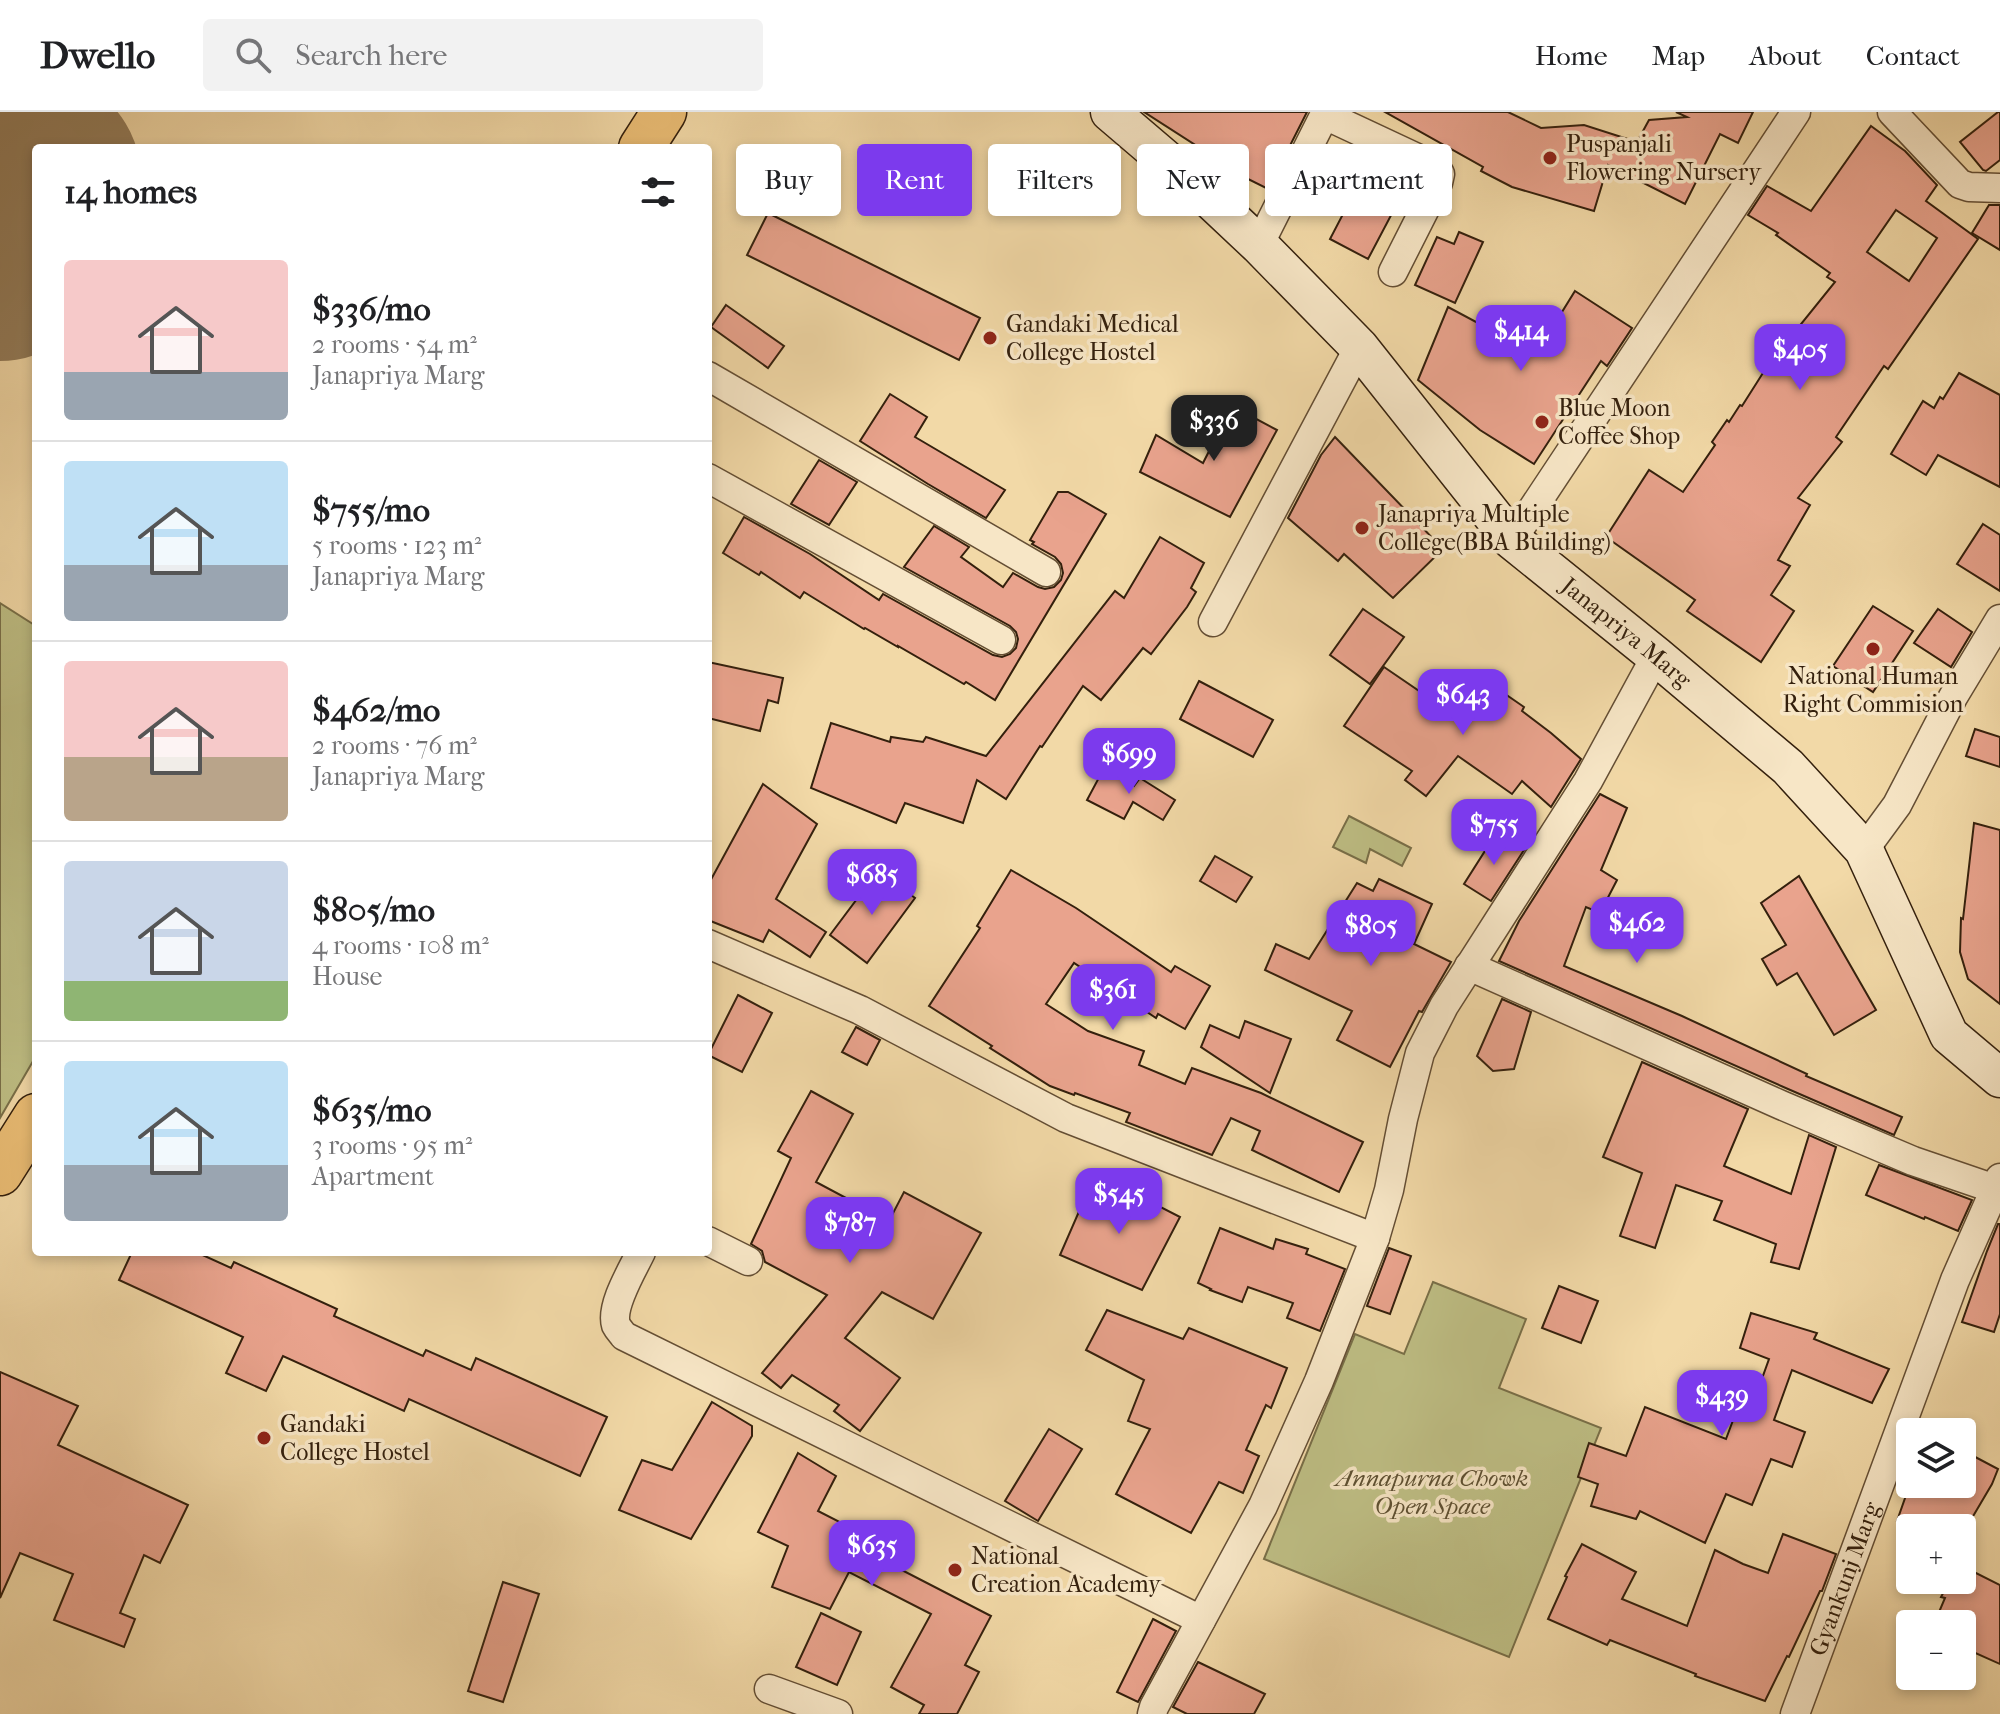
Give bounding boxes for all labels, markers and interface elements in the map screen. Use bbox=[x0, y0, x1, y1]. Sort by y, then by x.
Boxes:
search box bbox=[203, 19, 763, 91]
text: Dwello bbox=[40, 33, 155, 78]
icon: search bbox=[231, 33, 275, 77]
text: Search here bbox=[295, 38, 447, 73]
text: Home bbox=[1535, 39, 1608, 72]
text: Map bbox=[1652, 39, 1705, 72]
text: About bbox=[1749, 39, 1822, 72]
text: Contact bbox=[1866, 39, 1960, 72]
place label: Puspanjali Flowering Nursery bbox=[1566, 130, 1762, 186]
chip: Buy bbox=[736, 144, 841, 216]
chip: Rent bbox=[857, 144, 972, 216]
chip: Filters bbox=[988, 144, 1121, 216]
chip: New bbox=[1137, 144, 1249, 216]
chip: Apartment bbox=[1265, 144, 1452, 216]
marker: Puspanjali Flowering Nursery bbox=[1541, 149, 1559, 167]
icon: filters bbox=[636, 170, 680, 214]
text: 14 homes bbox=[64, 172, 197, 212]
text: $336/mo bbox=[312, 289, 431, 329]
icon: home bbox=[128, 292, 224, 388]
pin: $414 bbox=[1474, 305, 1568, 373]
place label: Gandaki Medical College Hostel bbox=[1006, 310, 1179, 366]
text: $414 bbox=[1494, 315, 1548, 346]
pin: $405 bbox=[1753, 324, 1847, 392]
text: 2 rooms · 54 m² bbox=[312, 329, 477, 360]
marker: Gandaki Medical College Hostel bbox=[981, 329, 999, 347]
text: $405 bbox=[1772, 334, 1828, 365]
text: Janapriya Marg bbox=[312, 360, 484, 391]
place label: Blue Moon Coffee Shop bbox=[1558, 394, 1680, 450]
pin: $336 bbox=[1167, 395, 1261, 463]
text: $336 bbox=[1189, 405, 1239, 436]
marker: Blue Moon Coffee Shop bbox=[1533, 413, 1551, 431]
text: $755/mo bbox=[312, 490, 430, 530]
icon: home bbox=[128, 493, 224, 589]
place label: Janapriya Multiple College(BBA Building) bbox=[1376, 500, 1611, 556]
marker: Janapriya Multiple College(BBA Building) bbox=[1353, 519, 1371, 537]
text: 5 rooms · 123 m² bbox=[312, 530, 481, 561]
text: Janapriya Marg bbox=[312, 561, 484, 592]
street label: Janapriya Marg bbox=[1554, 570, 1698, 694]
marker: National Human Right Commision bbox=[1864, 640, 1882, 658]
place label: National Human Right Commision bbox=[1782, 662, 1964, 718]
pin: $643 bbox=[1416, 669, 1510, 737]
text: $643 bbox=[1436, 679, 1490, 710]
text: $462/mo bbox=[312, 690, 440, 730]
icon: home bbox=[128, 693, 224, 789]
pin: $699 bbox=[1082, 728, 1176, 796]
text: 2 rooms · 76 m² bbox=[312, 730, 477, 761]
text: $699 bbox=[1101, 738, 1157, 769]
text: Janapriya Marg bbox=[312, 761, 484, 792]
pin: $755 bbox=[1447, 799, 1541, 867]
text: $755 bbox=[1469, 809, 1519, 840]
pin: $685 bbox=[825, 849, 919, 917]
text: $685 bbox=[846, 859, 898, 890]
text: $805/mo bbox=[312, 890, 435, 930]
icon: home bbox=[128, 893, 224, 989]
pin: $462 bbox=[1590, 897, 1684, 965]
pin: $805 bbox=[1324, 900, 1418, 968]
text: $462 bbox=[1608, 907, 1666, 938]
text: $805 bbox=[1345, 910, 1397, 941]
text: 4 rooms · 108 m² bbox=[312, 930, 489, 961]
text: House bbox=[312, 961, 382, 992]
pin: $361 bbox=[1066, 964, 1160, 1032]
text: $361 bbox=[1089, 974, 1137, 1005]
text: $635/mo bbox=[312, 1090, 431, 1130]
icon: home bbox=[128, 1093, 224, 1189]
text: 3 rooms · 95 m² bbox=[312, 1130, 472, 1161]
text: Apartment bbox=[312, 1161, 434, 1192]
pin: $545 bbox=[1072, 1168, 1166, 1236]
text: $545 bbox=[1093, 1178, 1145, 1209]
pin: $787 bbox=[803, 1197, 897, 1265]
text: $787 bbox=[824, 1207, 876, 1238]
pin: $439 bbox=[1675, 1370, 1769, 1438]
text: $439 bbox=[1695, 1380, 1749, 1411]
place label: Gandaki College Hostel bbox=[280, 1410, 430, 1466]
map controls bbox=[1896, 1418, 1976, 1690]
button: layers bbox=[1896, 1418, 1976, 1498]
marker: Gandaki College Hostel bbox=[255, 1429, 273, 1447]
park label: Annapurna Chowk Open Space bbox=[1333, 1464, 1528, 1520]
street label: Gyankunj Marg bbox=[1804, 1497, 1886, 1660]
button: + bbox=[1896, 1514, 1976, 1594]
pin: $635 bbox=[825, 1520, 919, 1588]
text: $635 bbox=[847, 1530, 897, 1561]
place label: National Creation Academy bbox=[971, 1542, 1162, 1598]
marker: National Creation Academy bbox=[946, 1561, 964, 1579]
button: − bbox=[1896, 1610, 1976, 1690]

